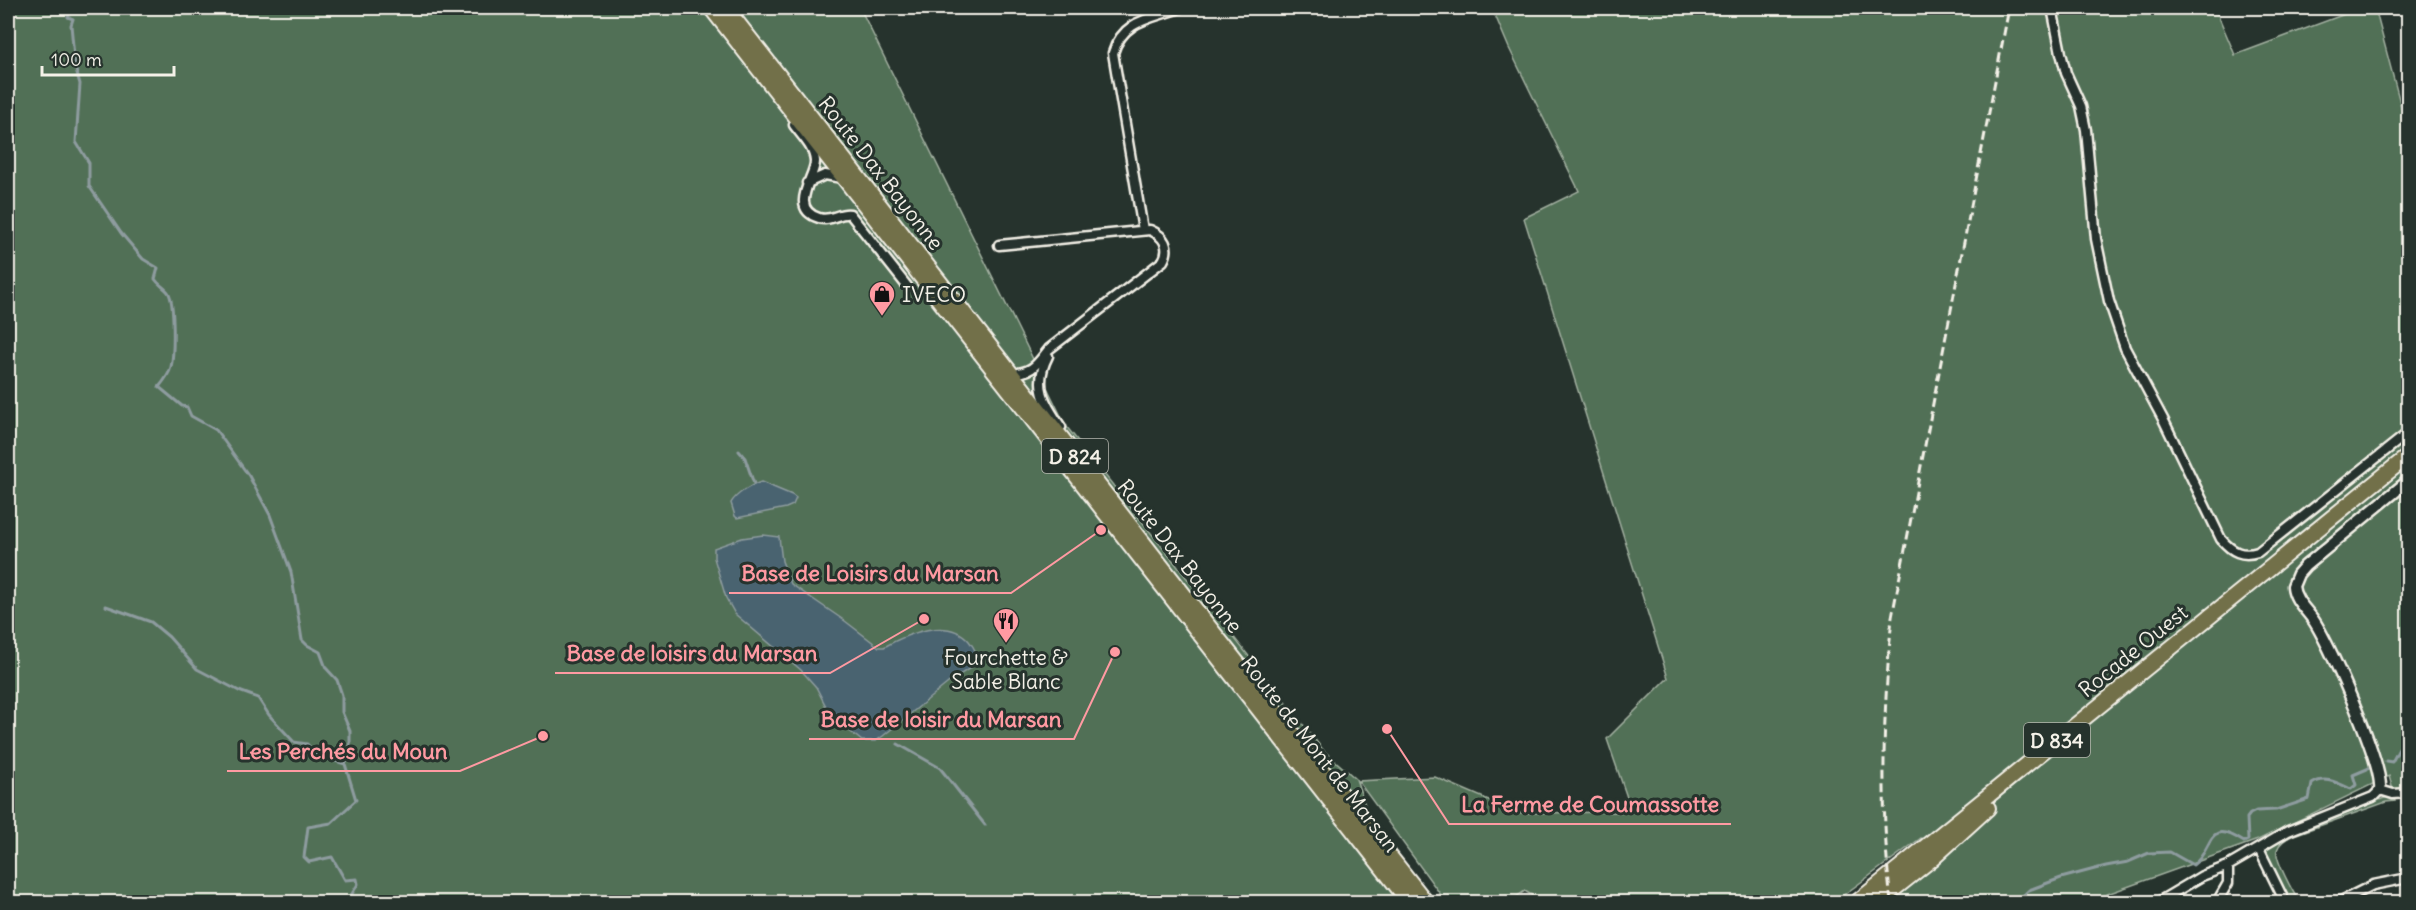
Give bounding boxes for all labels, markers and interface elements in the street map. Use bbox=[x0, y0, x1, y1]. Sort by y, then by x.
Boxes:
scale bar bbox=[42, 39, 174, 77]
text: 100 m bbox=[51, 48, 102, 71]
street label: Route Dax Bayonne bbox=[813, 91, 949, 255]
shop icon: IVECO bbox=[867, 279, 897, 317]
place label: IVECO bbox=[902, 281, 966, 308]
road number: D 824 bbox=[1042, 439, 1108, 473]
street label: Route Dax Bayonne bbox=[1112, 474, 1248, 638]
callout: Base de Loisirs du Marsan bbox=[729, 553, 1011, 593]
text: Base de Loisirs du Marsan bbox=[741, 559, 999, 587]
street label: Rocade Ouest bbox=[2073, 599, 2193, 703]
restaurant icon: Fourchette & Sable Blanc bbox=[991, 606, 1021, 644]
callout: Base de loisirs du Marsan bbox=[555, 633, 830, 673]
text: Base de loisirs du Marsan bbox=[567, 639, 818, 667]
place label: Fourchette & Sable Blanc bbox=[944, 644, 1068, 695]
street label: Route de Mont de Marsan bbox=[1235, 651, 1405, 857]
callout: Base de loisir du Marsan bbox=[809, 699, 1074, 739]
text: Base de loisir du Marsan bbox=[821, 705, 1062, 733]
road number: D 834 bbox=[2024, 723, 2090, 757]
callout: Les Perchés du Moun bbox=[227, 731, 460, 771]
text: Les Perchés du Moun bbox=[238, 737, 448, 765]
callout: La Ferme de Coumassotte bbox=[1449, 784, 1731, 824]
text: La Ferme de Coumassotte bbox=[1461, 790, 1719, 818]

